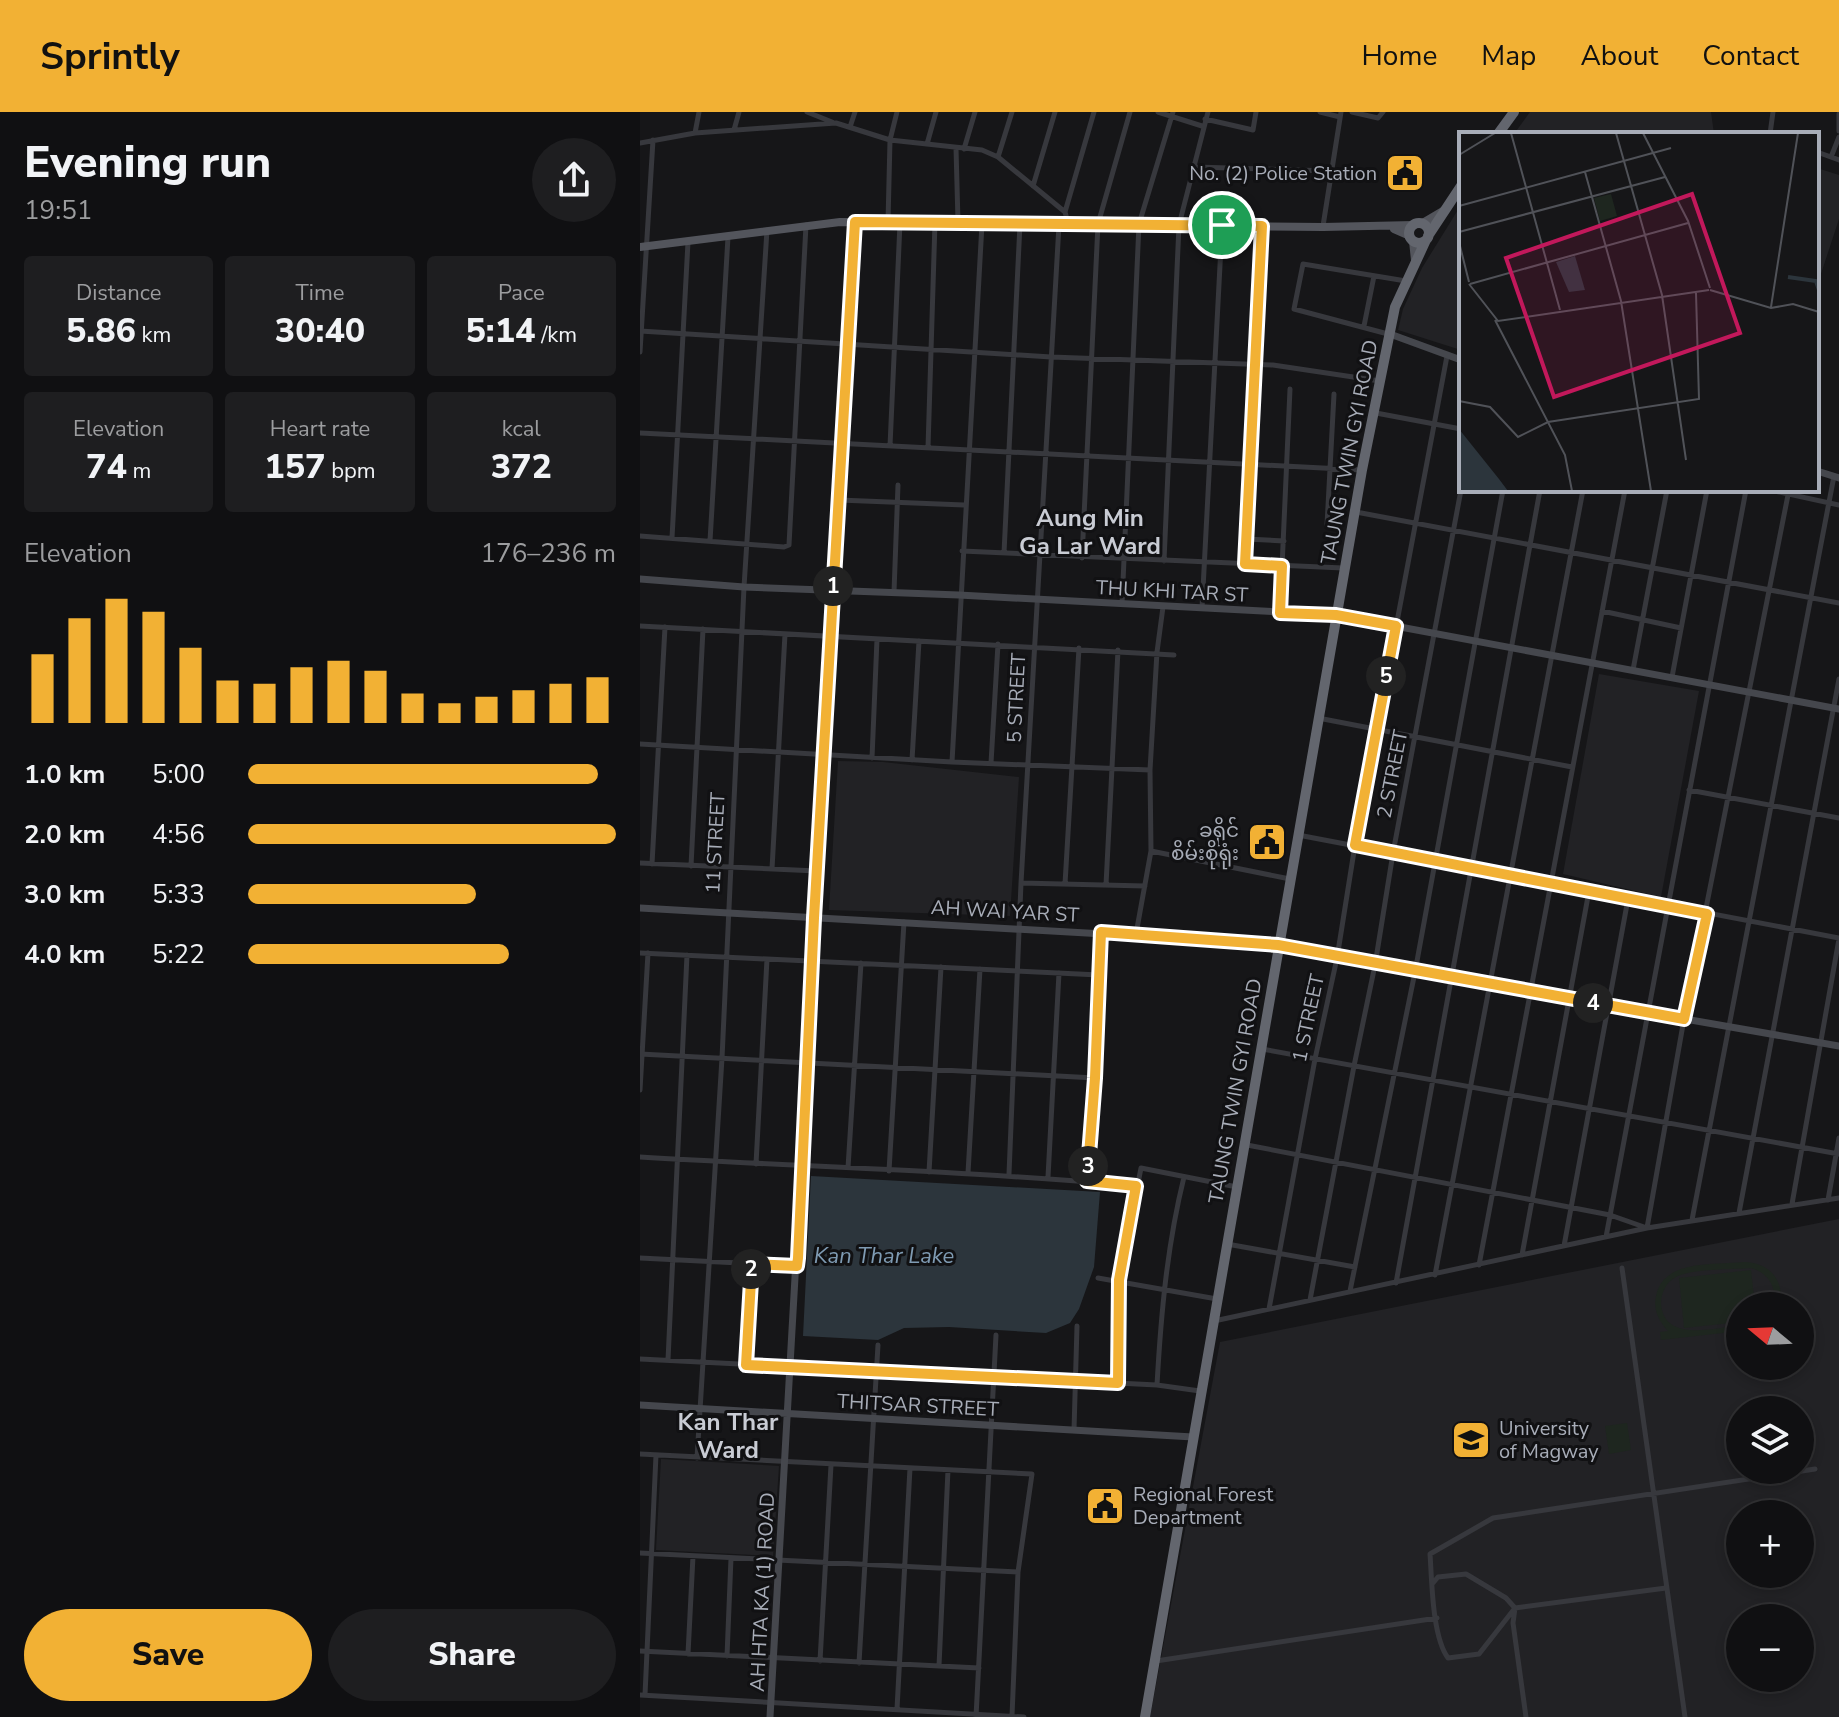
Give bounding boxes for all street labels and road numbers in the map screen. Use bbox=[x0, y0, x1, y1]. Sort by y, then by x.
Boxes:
street label: TAUNG TWIN GYI ROAD bbox=[1314, 338, 1384, 567]
street label: THU KHI TAR ST bbox=[1095, 574, 1249, 609]
street label: 5 STREET bbox=[1001, 653, 1032, 744]
street label: 2 STREET bbox=[1371, 728, 1414, 821]
street label: 11 STREET bbox=[699, 792, 732, 894]
street label: AH WAI YAR ST bbox=[930, 894, 1080, 929]
street label: 1 STREET bbox=[1286, 971, 1331, 1065]
street label: TAUNG TWIN GYI ROAD bbox=[1202, 977, 1269, 1206]
street label: THITSAR STREET bbox=[836, 1388, 999, 1423]
street label: AH HTA KA (1) ROAD bbox=[744, 1492, 781, 1692]

